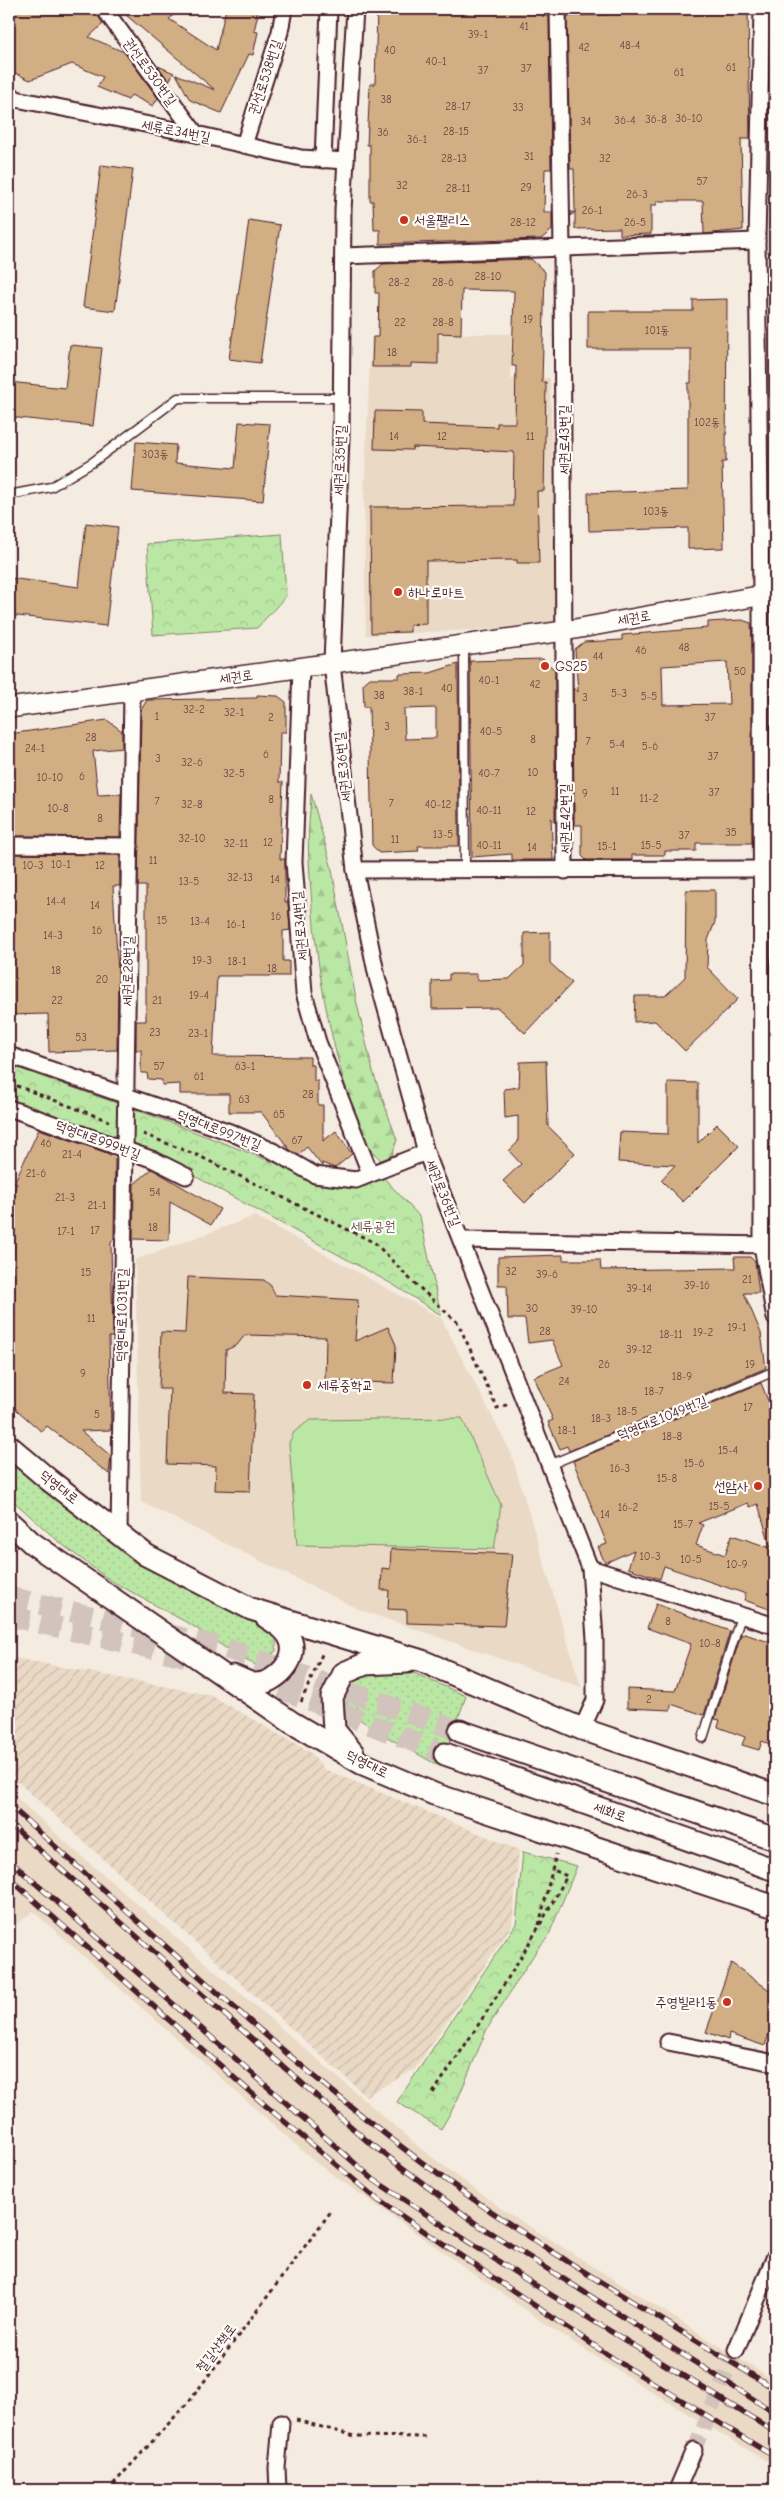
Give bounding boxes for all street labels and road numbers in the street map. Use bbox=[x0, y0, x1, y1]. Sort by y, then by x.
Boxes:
street label: 권선로530번길 bbox=[120, 35, 181, 110]
street label: 권선로538번길 bbox=[245, 36, 285, 117]
street label: 세류로34번길 bbox=[140, 116, 213, 146]
street label: 세권로43번길 bbox=[556, 404, 573, 475]
street label: 세권로35번길 bbox=[330, 423, 350, 496]
street label: 세권로 bbox=[616, 607, 652, 629]
street label: 세권로 bbox=[218, 666, 254, 688]
street label: 세권로36번길 bbox=[331, 730, 355, 803]
street label: 세권로42번길 bbox=[557, 783, 574, 854]
street label: 세권로34번길 bbox=[288, 890, 312, 962]
street label: 세권로28번길 bbox=[119, 935, 137, 1007]
street label: 덕영대로997번길 bbox=[174, 1106, 264, 1154]
street label: 덕영대로999번길 bbox=[53, 1117, 144, 1164]
street label: 세권로36번길 bbox=[422, 1157, 464, 1230]
street label: 덕영대로1031번길 bbox=[113, 1267, 131, 1362]
street label: 덕영대로1049번길 bbox=[614, 1392, 710, 1444]
street label: 덕영대로 bbox=[36, 1466, 82, 1508]
street label: 덕영대로 bbox=[343, 1746, 391, 1782]
street label: 세화로 bbox=[591, 1798, 629, 1826]
street label: 철길산책로 bbox=[192, 2320, 240, 2376]

